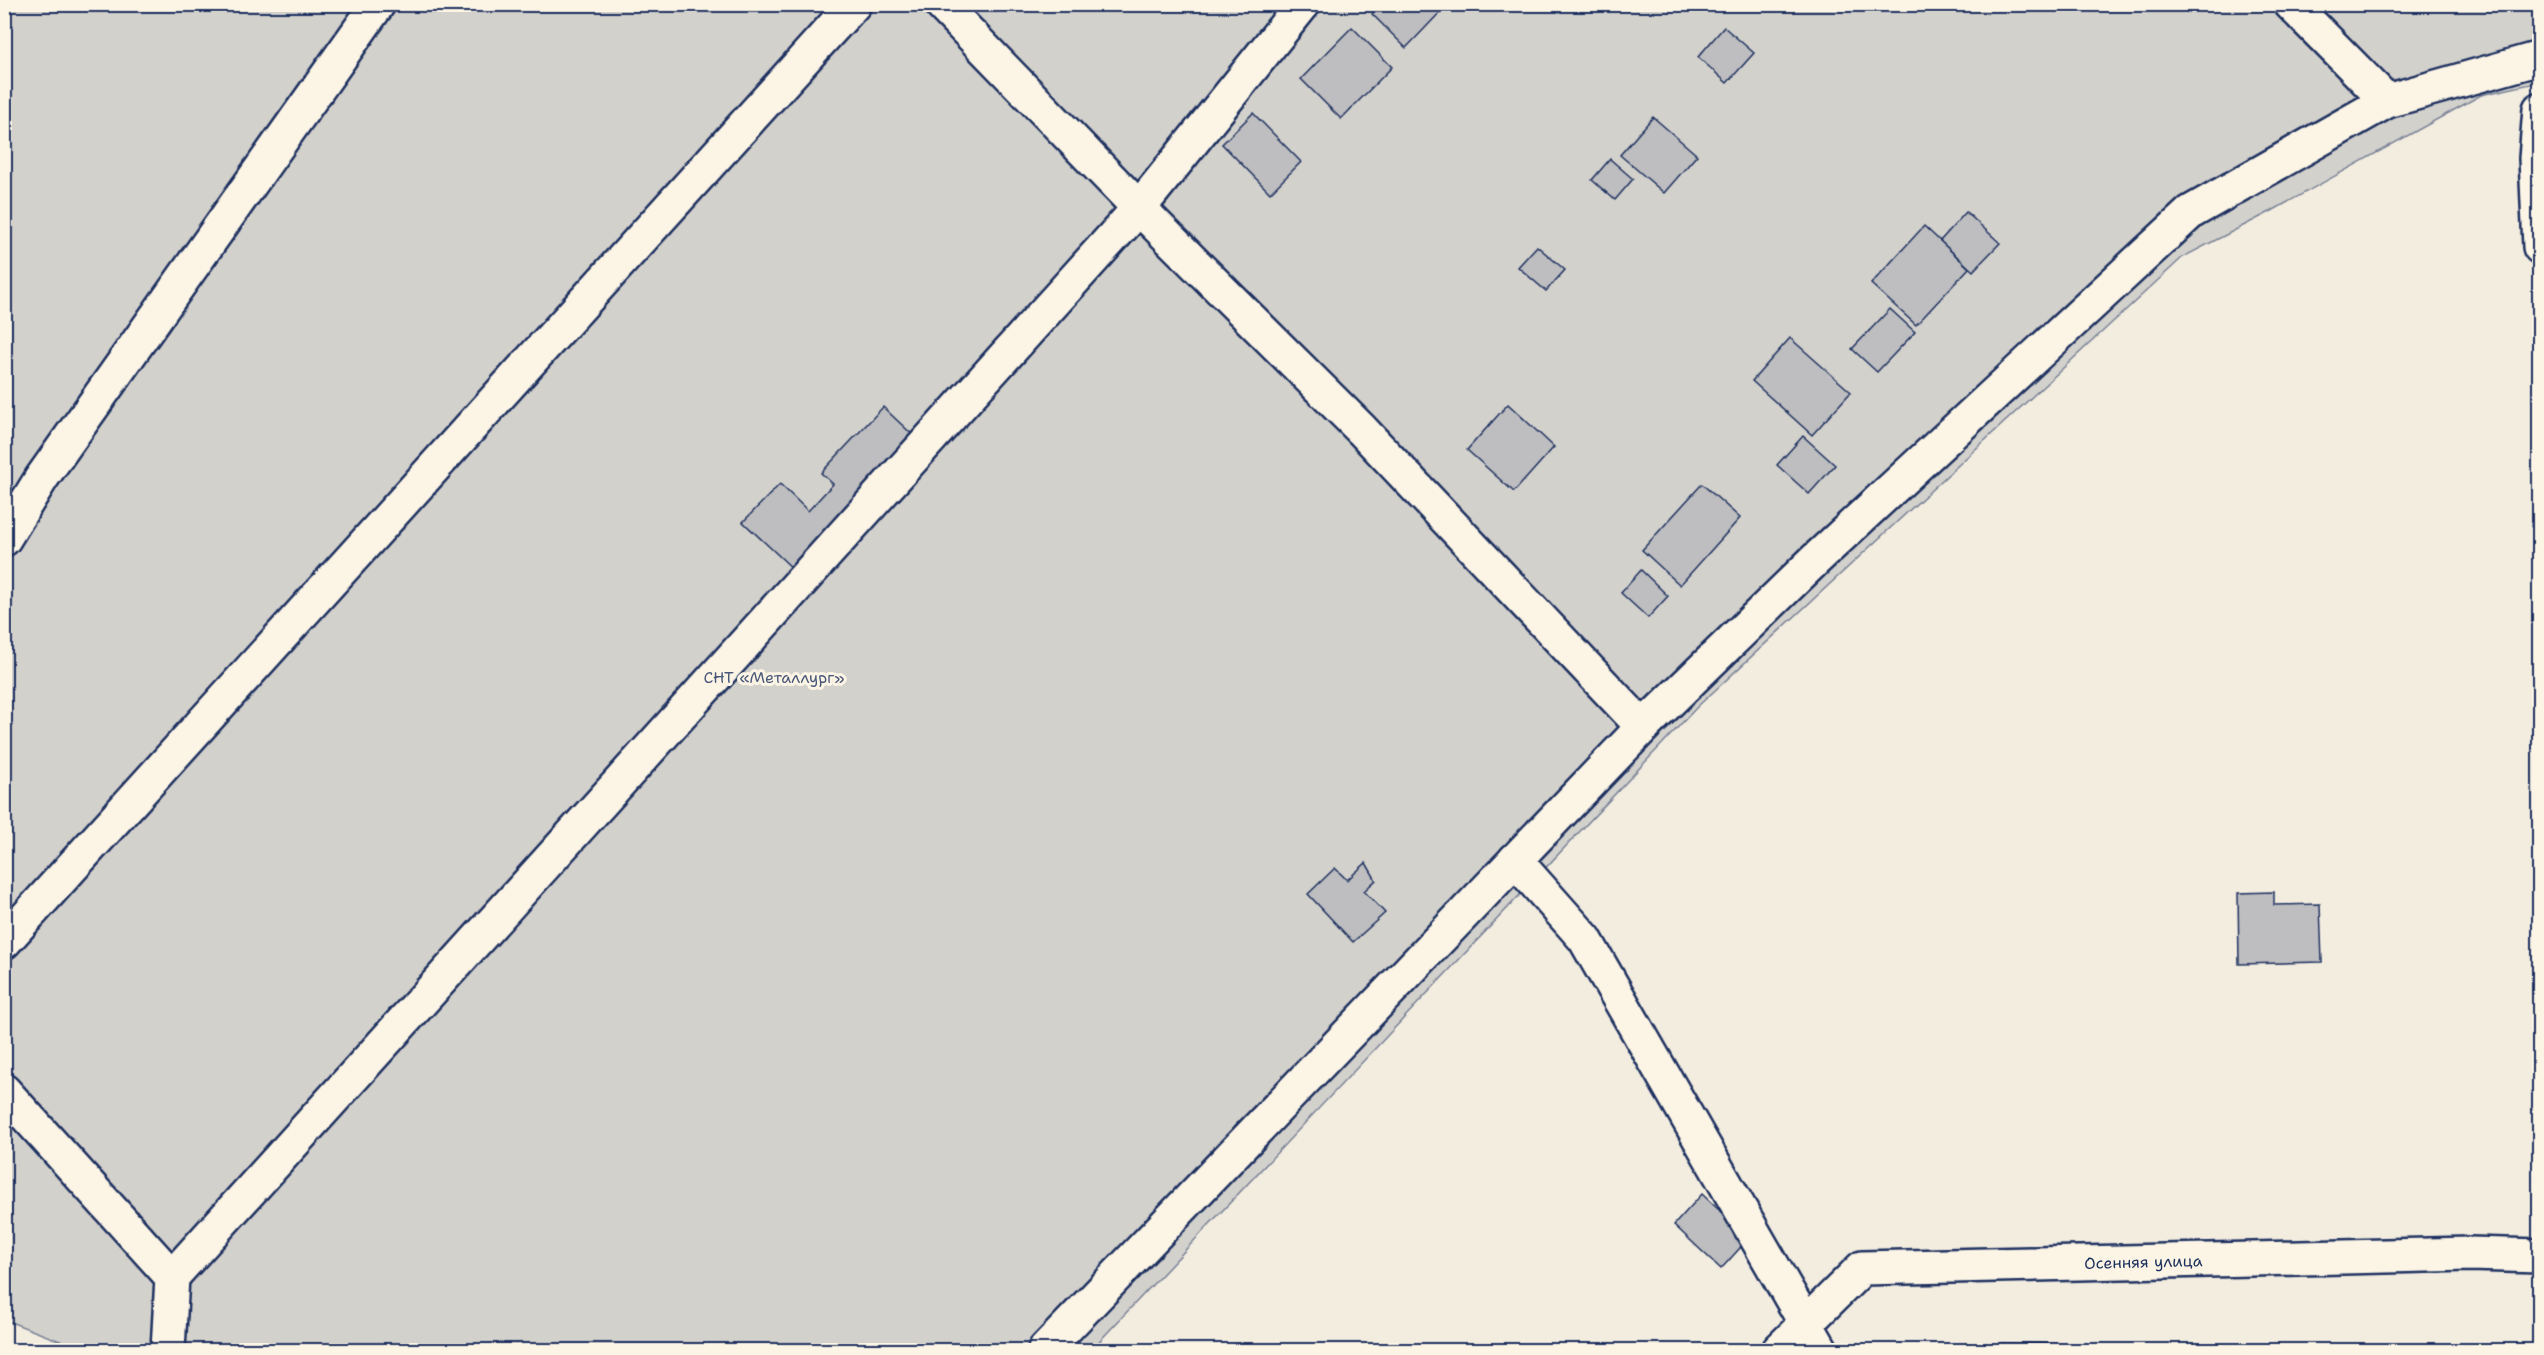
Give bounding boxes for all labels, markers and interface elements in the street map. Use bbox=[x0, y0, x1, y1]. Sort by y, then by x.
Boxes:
park label: СНТ «Металлург» bbox=[704, 667, 844, 688]
street label: Осенняя улица bbox=[2084, 1250, 2203, 1273]

